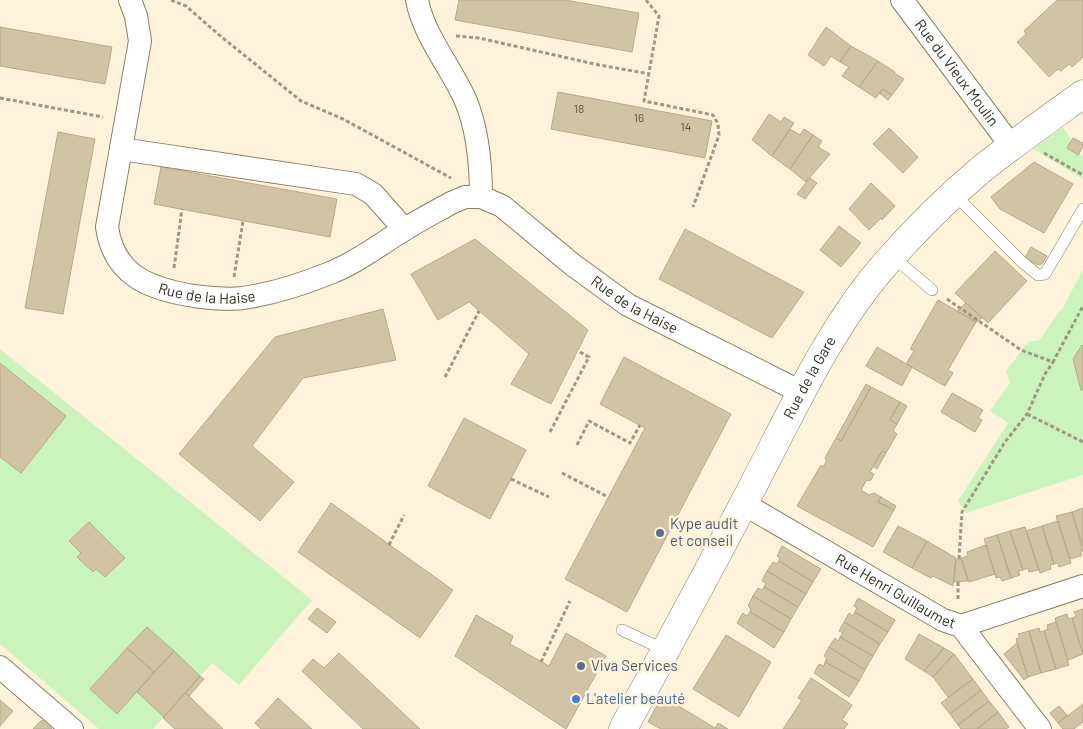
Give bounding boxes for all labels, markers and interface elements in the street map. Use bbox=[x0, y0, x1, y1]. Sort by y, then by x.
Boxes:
street label: Rue du Vieux Moulin bbox=[912, 15, 1003, 129]
house number: 18 bbox=[574, 101, 584, 115]
house number: 16 bbox=[634, 110, 644, 124]
house number: 14 bbox=[681, 119, 691, 133]
street label: Rue de la Haise bbox=[588, 271, 681, 337]
street label: Rue de la Haise bbox=[156, 278, 257, 307]
street label: Rue de la Gare bbox=[779, 332, 839, 422]
place label: Kype audit et conseil bbox=[670, 514, 738, 549]
marker: Kype audit et conseil bbox=[654, 527, 666, 539]
street label: Rue Henri Guillaumet bbox=[832, 549, 958, 632]
place label: Viva Services bbox=[591, 656, 678, 674]
marker: Viva Services bbox=[575, 660, 587, 672]
place label: L'atelier beauté bbox=[586, 689, 685, 707]
marker: L'atelier beauté bbox=[570, 693, 582, 705]

